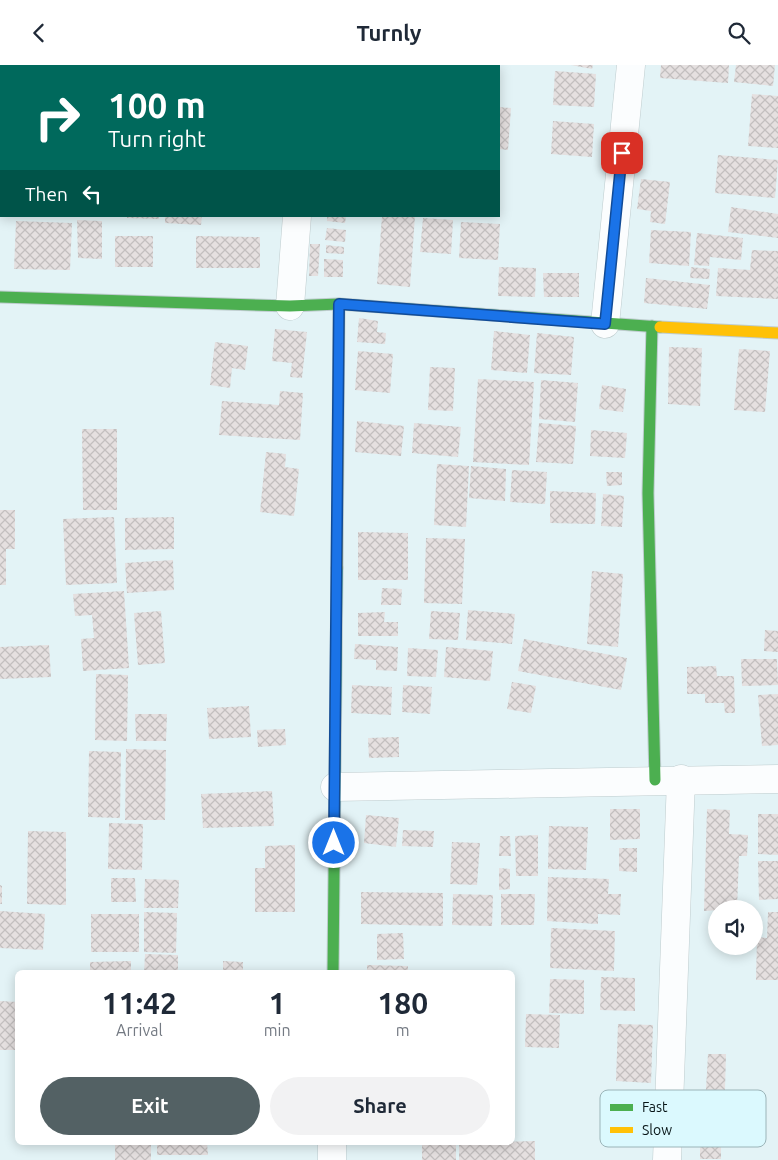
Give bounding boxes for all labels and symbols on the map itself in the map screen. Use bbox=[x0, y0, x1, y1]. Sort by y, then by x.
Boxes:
pin bbox=[601, 132, 643, 174]
position arrow bbox=[307, 816, 359, 868]
legend bbox=[600, 1090, 766, 1147]
text: Fast bbox=[642, 1099, 668, 1115]
text: Slow bbox=[642, 1122, 672, 1138]

